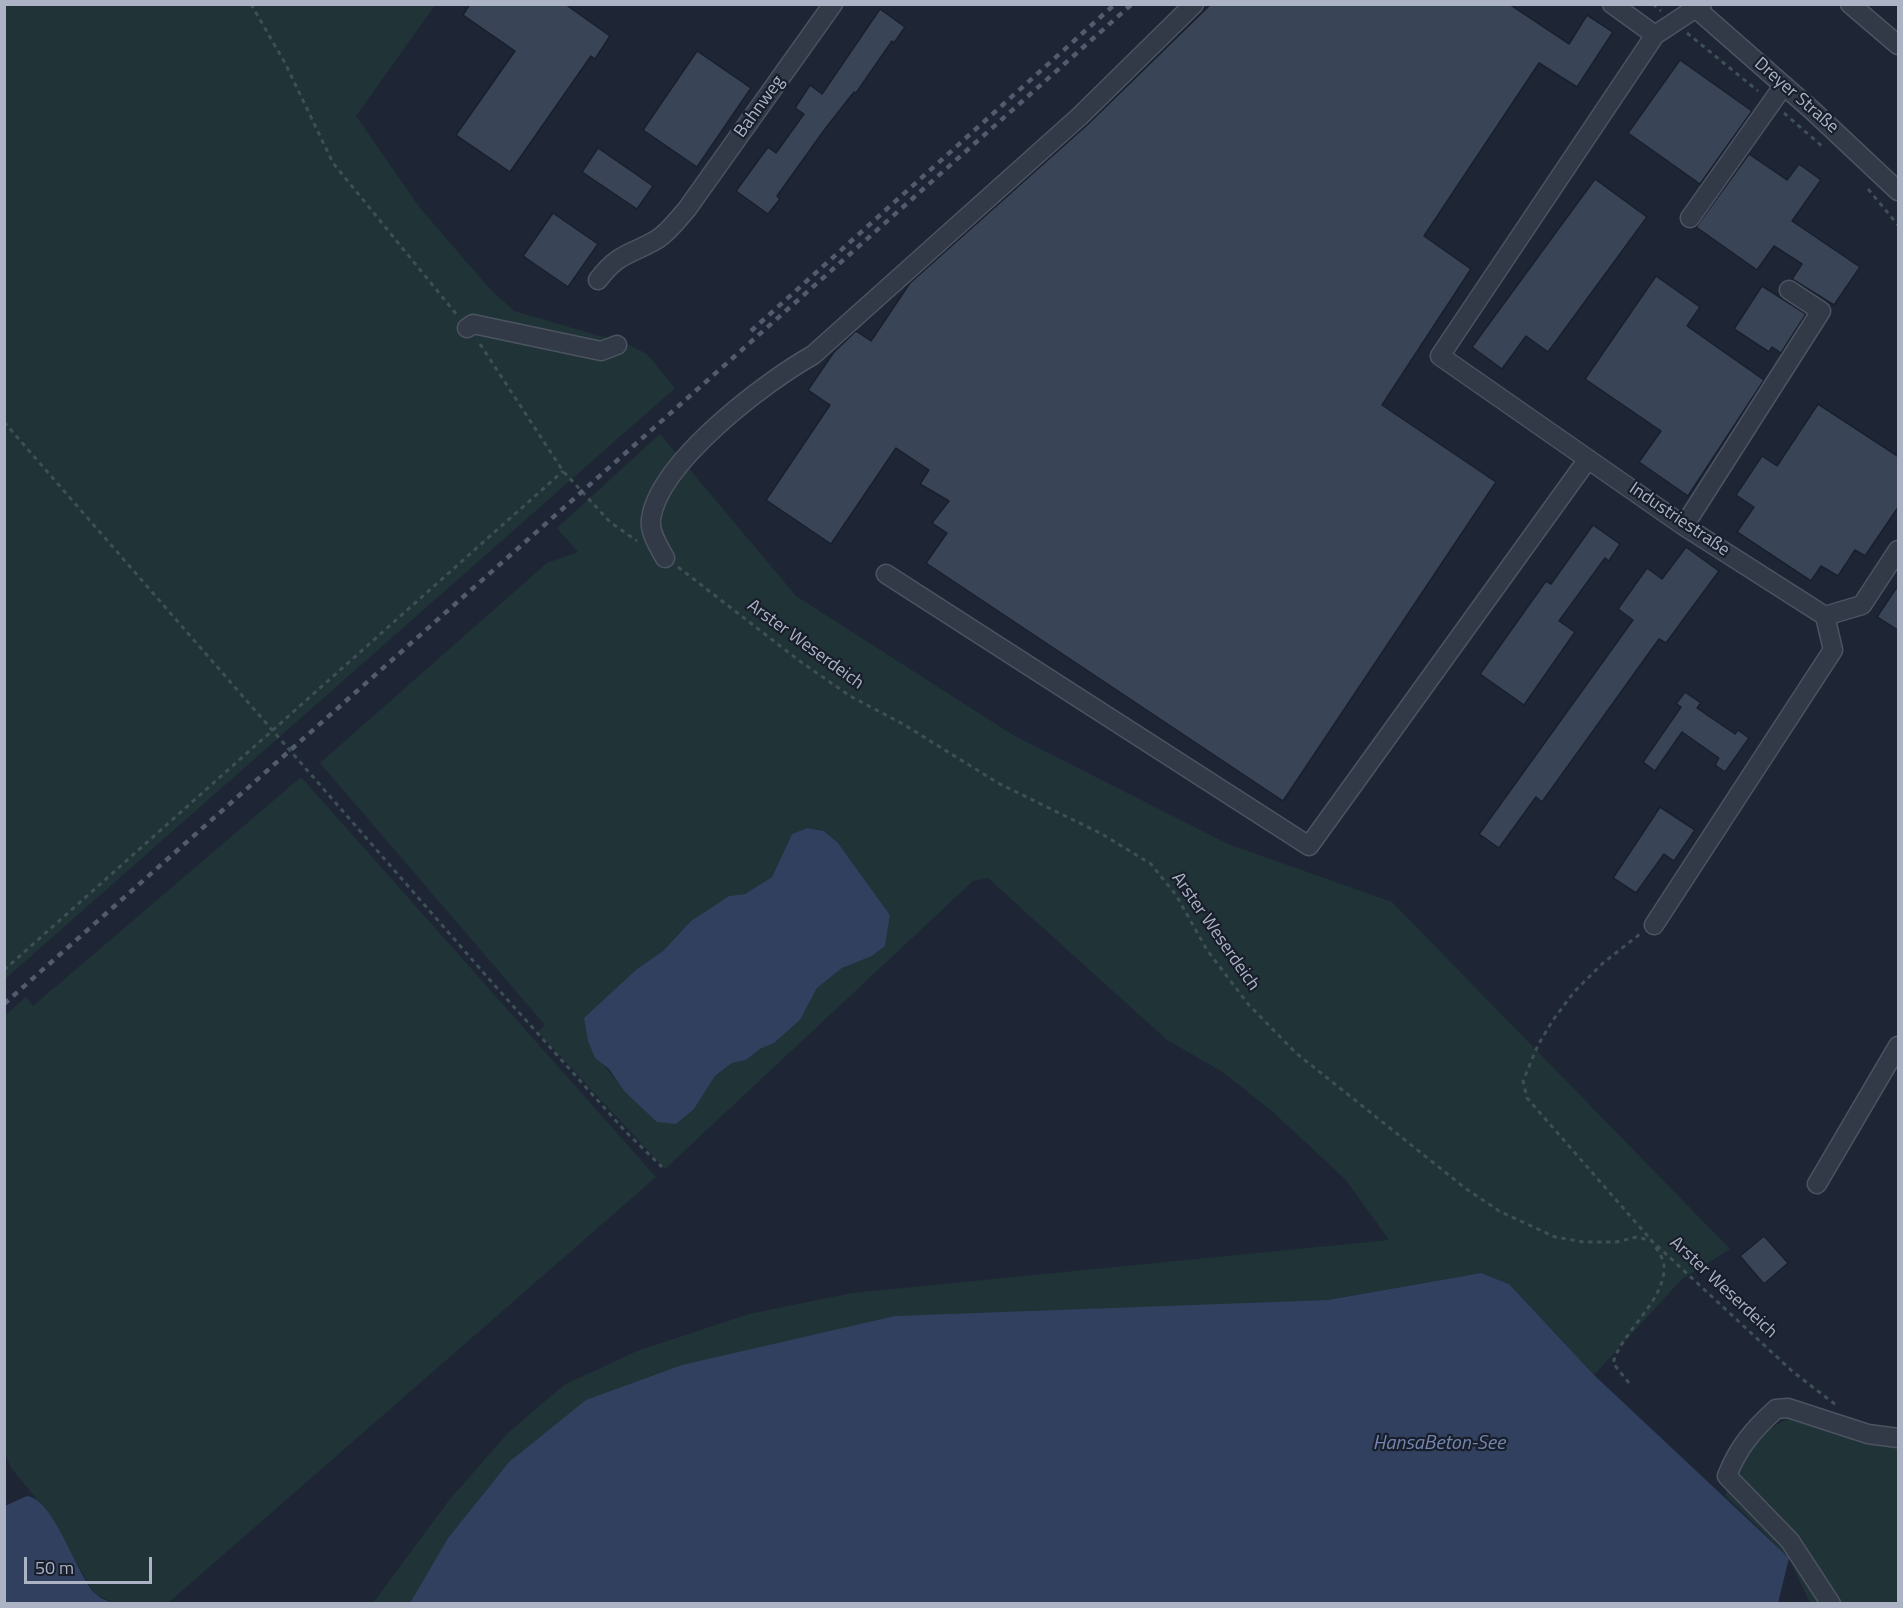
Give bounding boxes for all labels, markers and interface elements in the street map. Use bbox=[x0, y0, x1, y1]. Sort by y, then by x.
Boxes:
street label: Dreyer Straße bbox=[1749, 53, 1843, 139]
street label: Bahnweg bbox=[730, 72, 790, 142]
street label: Industriestraße bbox=[1625, 478, 1733, 562]
street label: Arster Weserdeich bbox=[742, 595, 868, 695]
street label: Arster Weserdeich bbox=[1166, 869, 1264, 995]
street label: Arster Weserdeich bbox=[1665, 1233, 1781, 1343]
water label: HansaBeton-See bbox=[1373, 1432, 1505, 1456]
scale bar bbox=[27, 1545, 154, 1583]
text: 50 m bbox=[35, 1554, 74, 1581]

